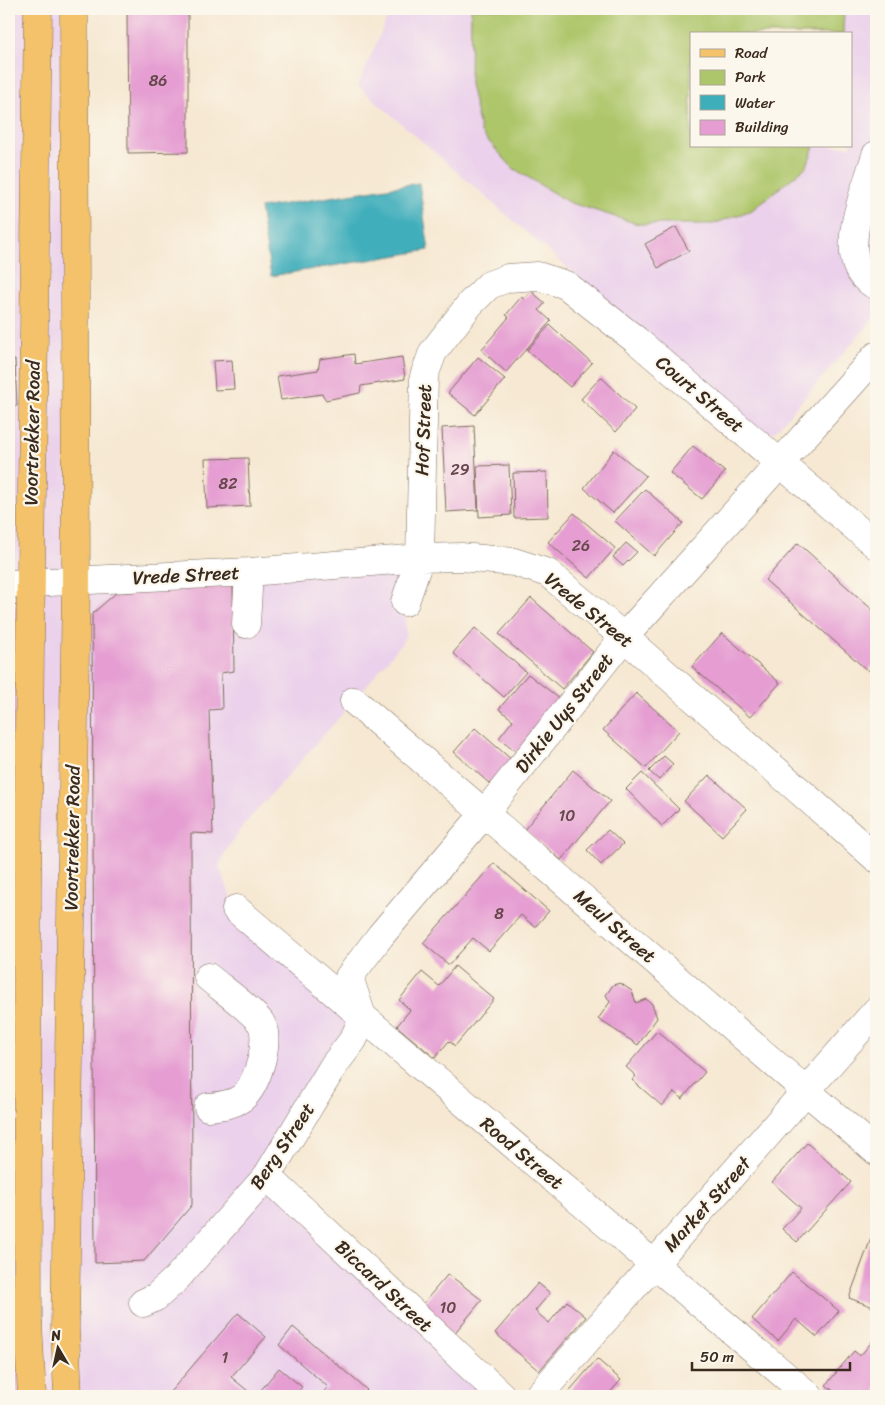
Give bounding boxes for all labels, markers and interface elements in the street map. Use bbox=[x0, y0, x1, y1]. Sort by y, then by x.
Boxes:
legend bbox=[690, 32, 852, 148]
text: Road bbox=[735, 40, 768, 66]
text: Park bbox=[735, 64, 766, 90]
house number: 86 bbox=[149, 66, 167, 95]
text: Water bbox=[735, 90, 775, 116]
text: Building bbox=[735, 114, 789, 140]
street label: Court Street bbox=[648, 347, 752, 441]
street label: Voortrekker Road bbox=[14, 358, 50, 506]
street label: Hof Street bbox=[405, 384, 441, 476]
house number: 29 bbox=[450, 455, 470, 484]
house number: 82 bbox=[219, 469, 237, 498]
house number: 26 bbox=[572, 531, 590, 560]
street label: Vrede Street bbox=[132, 556, 240, 594]
street label: Vrede Street bbox=[537, 563, 641, 657]
street label: Dirkie Uys Street bbox=[506, 645, 622, 781]
street label: Voortrekker Road bbox=[54, 763, 90, 911]
house number: 10 bbox=[559, 801, 575, 830]
street label: Meul Street bbox=[566, 880, 664, 972]
house number: 8 bbox=[494, 899, 504, 928]
street label: Berg Street bbox=[241, 1096, 323, 1196]
street label: Rood Street bbox=[473, 1108, 571, 1198]
street label: Market Street bbox=[655, 1147, 760, 1260]
street label: Biccard Street bbox=[327, 1232, 441, 1340]
house number: 10 bbox=[440, 1293, 456, 1322]
north arrow bbox=[32, 1322, 82, 1372]
text: N bbox=[48, 1323, 63, 1349]
scale bar bbox=[692, 1340, 850, 1372]
house number: 1 bbox=[222, 1343, 229, 1372]
text: 50 m bbox=[700, 1344, 735, 1370]

